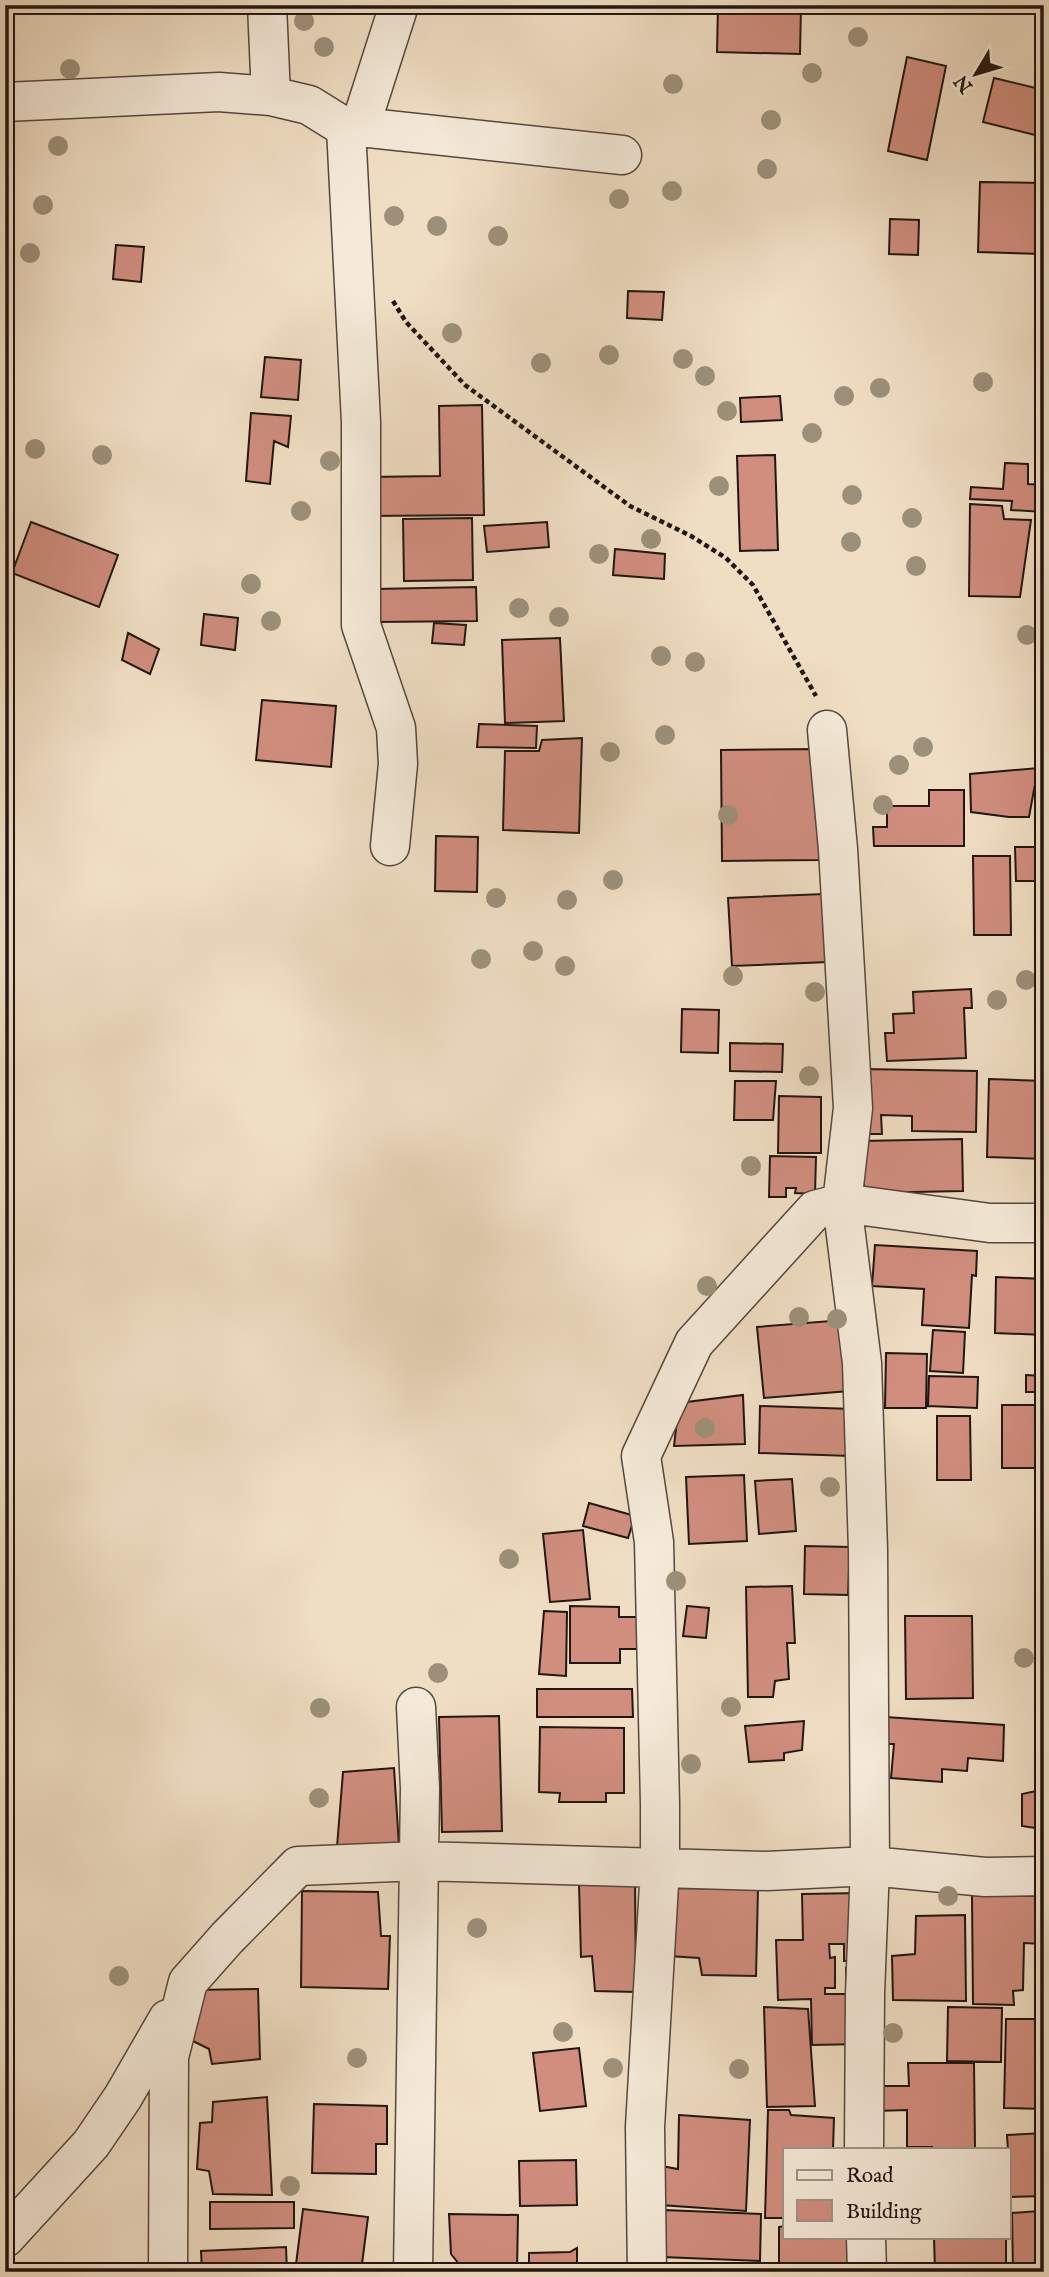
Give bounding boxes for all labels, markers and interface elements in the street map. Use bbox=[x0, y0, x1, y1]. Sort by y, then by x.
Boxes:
north arrow bbox=[940, 38, 1010, 108]
text: N bbox=[949, 69, 979, 98]
legend bbox=[783, 2148, 1010, 2238]
text: Road bbox=[846, 2163, 894, 2190]
text: Building bbox=[846, 2199, 922, 2226]

